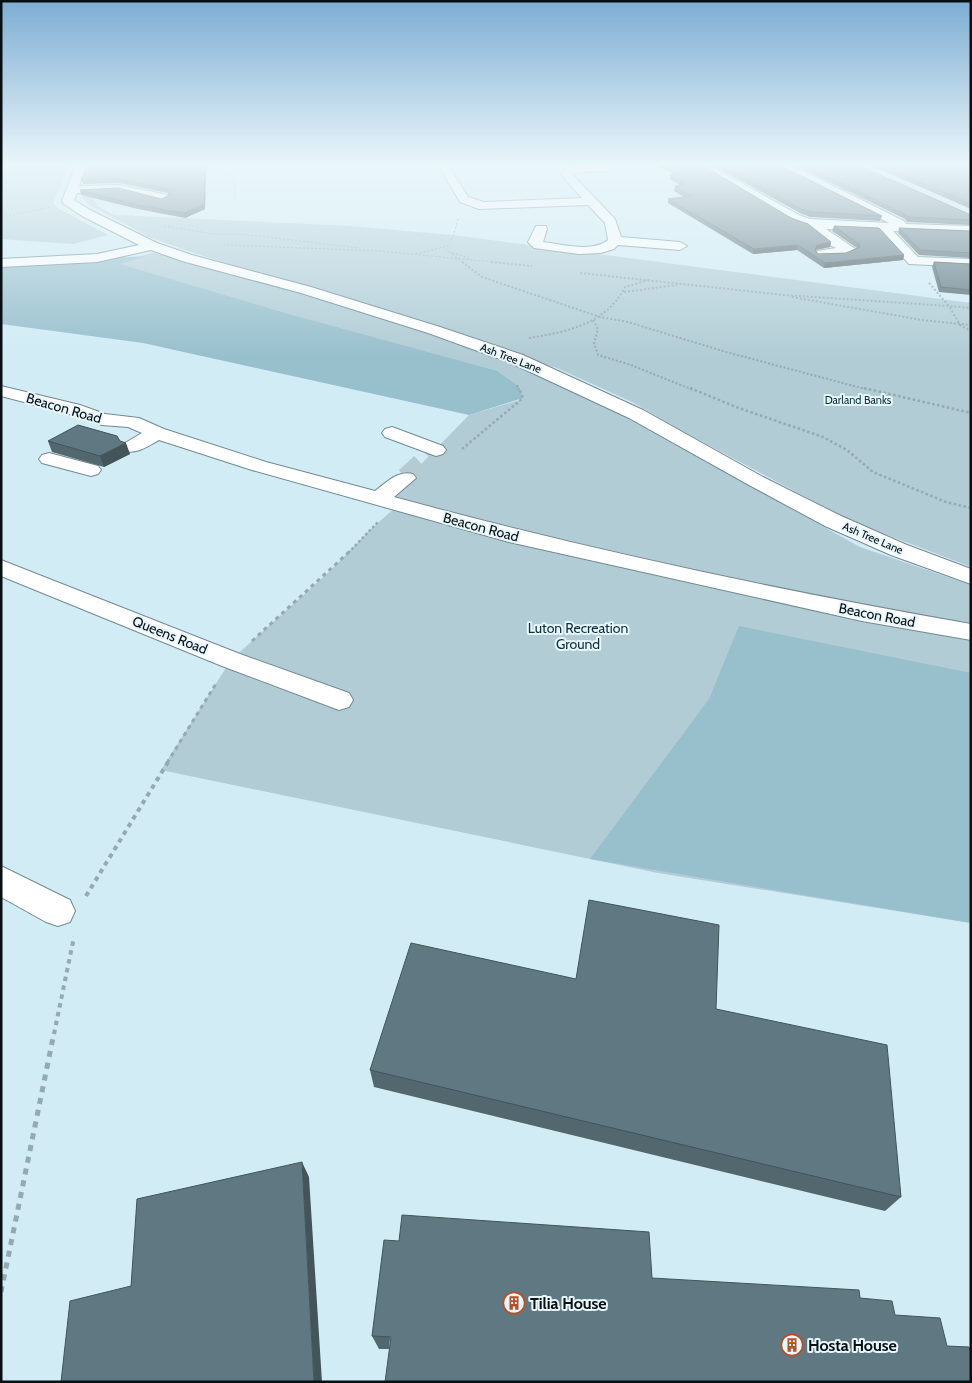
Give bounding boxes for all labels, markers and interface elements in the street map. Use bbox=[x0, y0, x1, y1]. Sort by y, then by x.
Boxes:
street label: Ash Tree Lane bbox=[478, 340, 544, 376]
street label: Beacon Road bbox=[24, 389, 104, 427]
park label: Darland Banks bbox=[825, 393, 892, 407]
street label: Beacon Road bbox=[441, 508, 521, 546]
street label: Ash Tree Lane bbox=[841, 519, 906, 557]
street label: Beacon Road bbox=[837, 599, 917, 631]
street label: Queens Road bbox=[130, 612, 210, 658]
park label: Luton Recreation Ground bbox=[528, 619, 628, 653]
building icon: Tilia House bbox=[502, 1291, 526, 1315]
place label: Tilia House bbox=[530, 1294, 607, 1313]
building icon: Hosta House bbox=[780, 1333, 804, 1357]
place label: Hosta House bbox=[808, 1336, 897, 1355]

